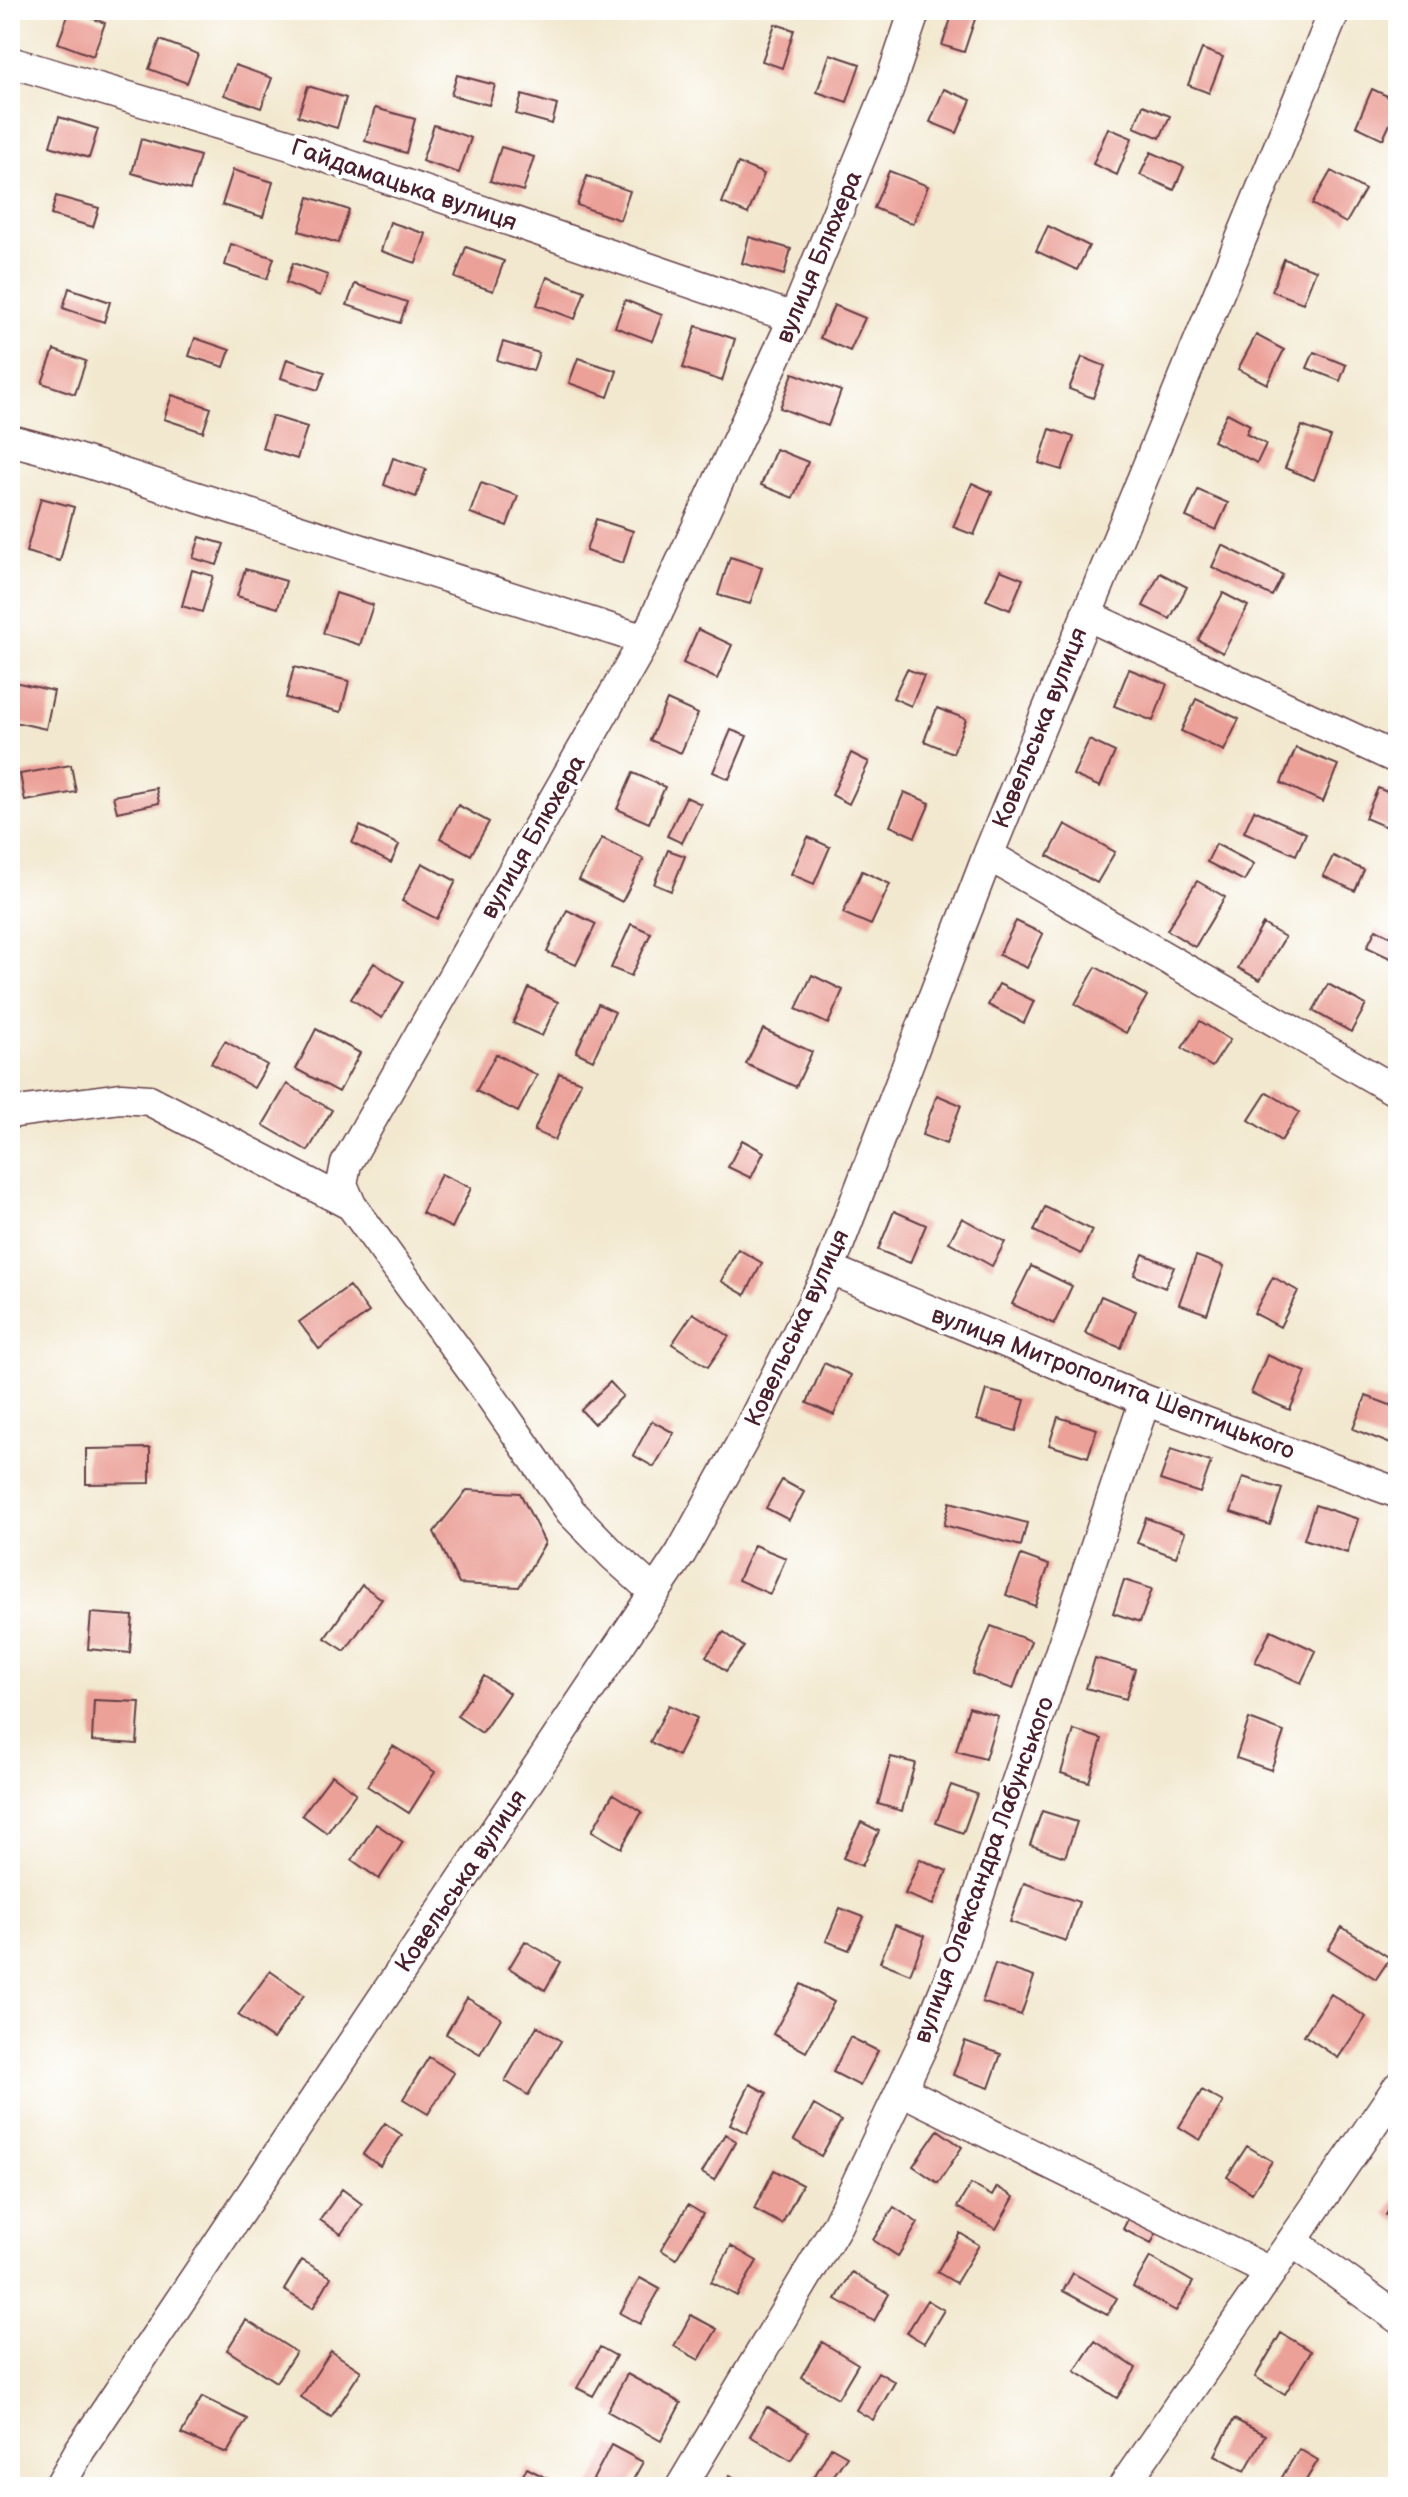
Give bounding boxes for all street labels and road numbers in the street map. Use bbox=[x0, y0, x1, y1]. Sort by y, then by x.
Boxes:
street label: Гайдамацька вулиця bbox=[287, 133, 521, 237]
street label: вулиця Блюхера bbox=[770, 166, 868, 348]
street label: Ковельська вулиця bbox=[986, 623, 1094, 833]
street label: вулиця Блюхера bbox=[474, 750, 592, 924]
street label: Ковельська вулиця bbox=[739, 1225, 855, 1431]
street label: вулиця Митрополита Шептицького bbox=[927, 1300, 1299, 1466]
street label: вулиця Олександра Лабунського bbox=[908, 1693, 1060, 2047]
street label: Ковельська вулиця bbox=[389, 1784, 533, 1978]

